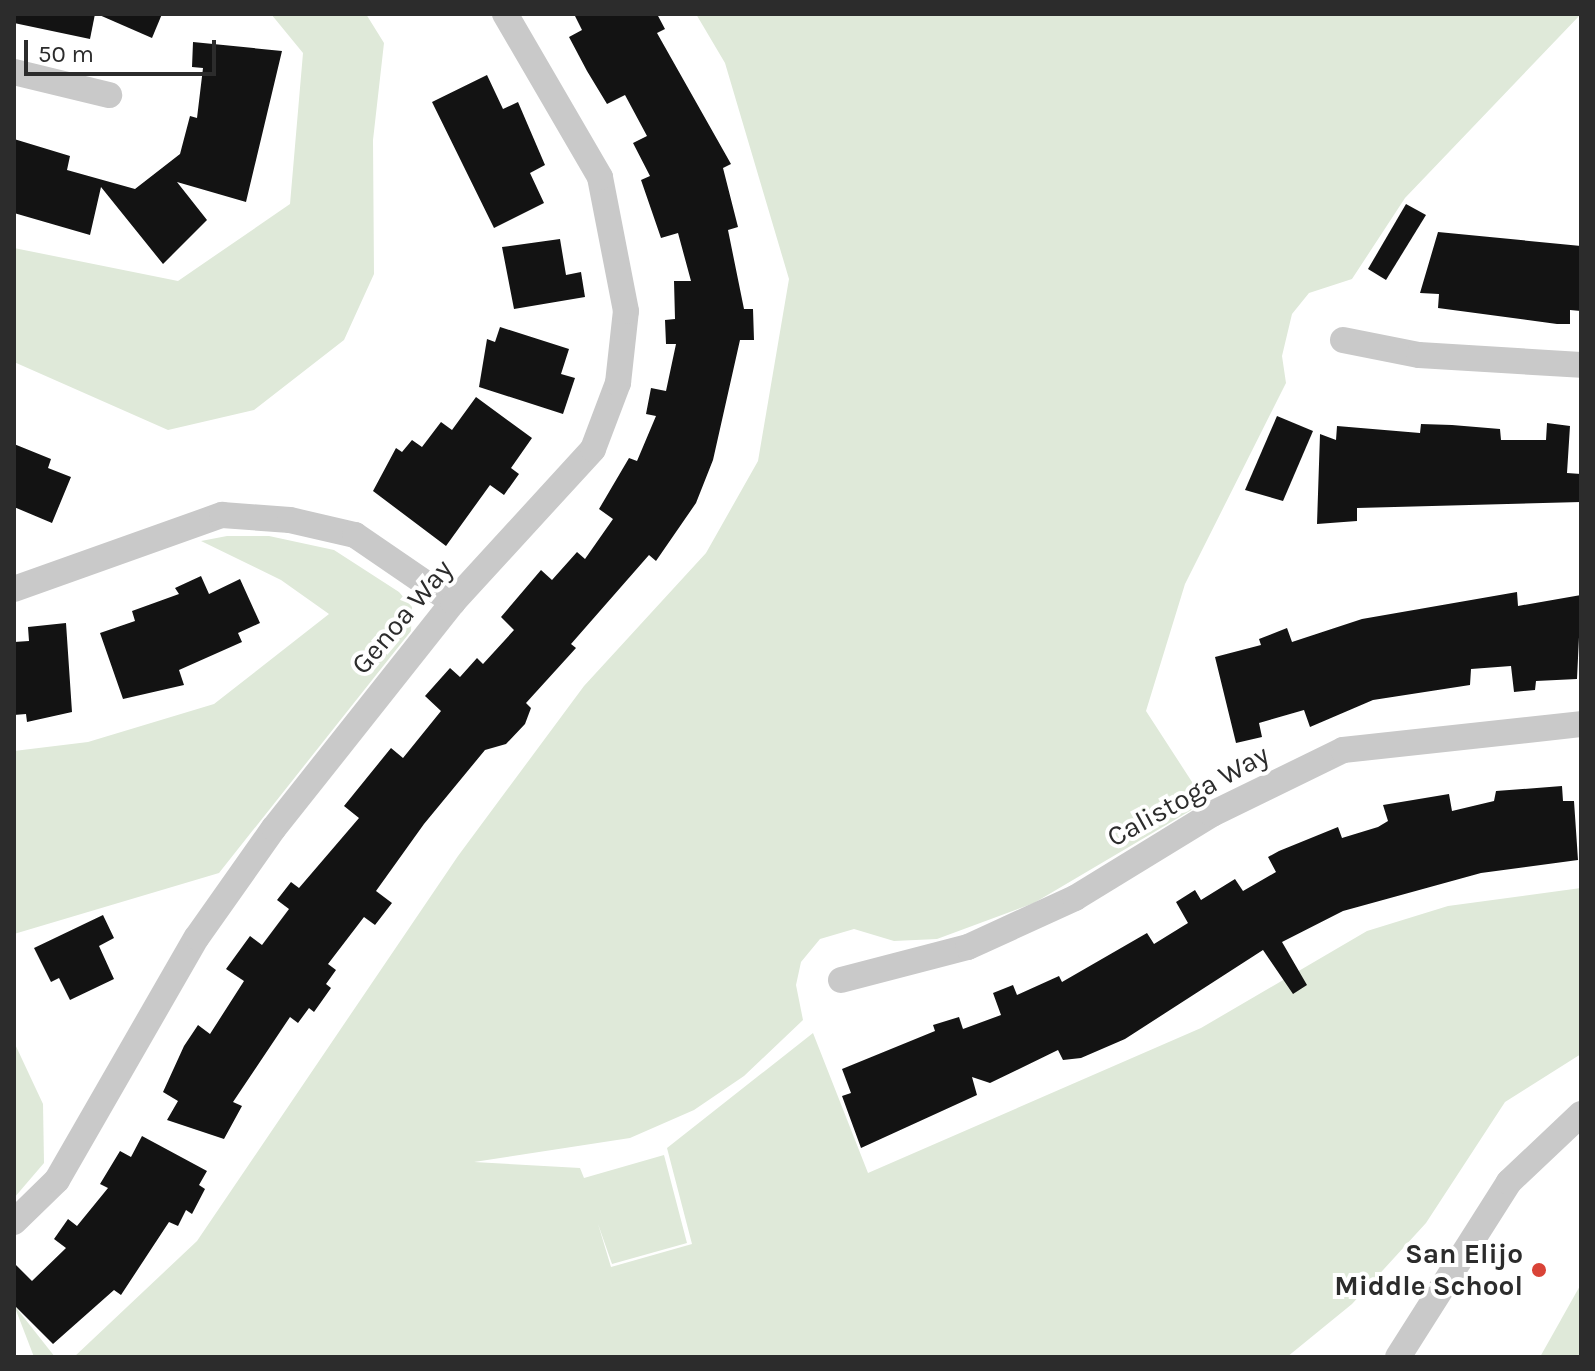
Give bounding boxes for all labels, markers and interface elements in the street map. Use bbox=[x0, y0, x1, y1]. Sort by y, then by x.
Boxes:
scale bar bbox=[28, 24, 220, 74]
text: 50 m bbox=[38, 40, 94, 68]
street label: Genoa Way bbox=[344, 553, 460, 681]
street label: Calistoga Way bbox=[1101, 738, 1275, 854]
place label: San Elijo Middle School bbox=[1334, 1237, 1523, 1303]
marker: San Elijo Middle School bbox=[1530, 1261, 1548, 1279]

